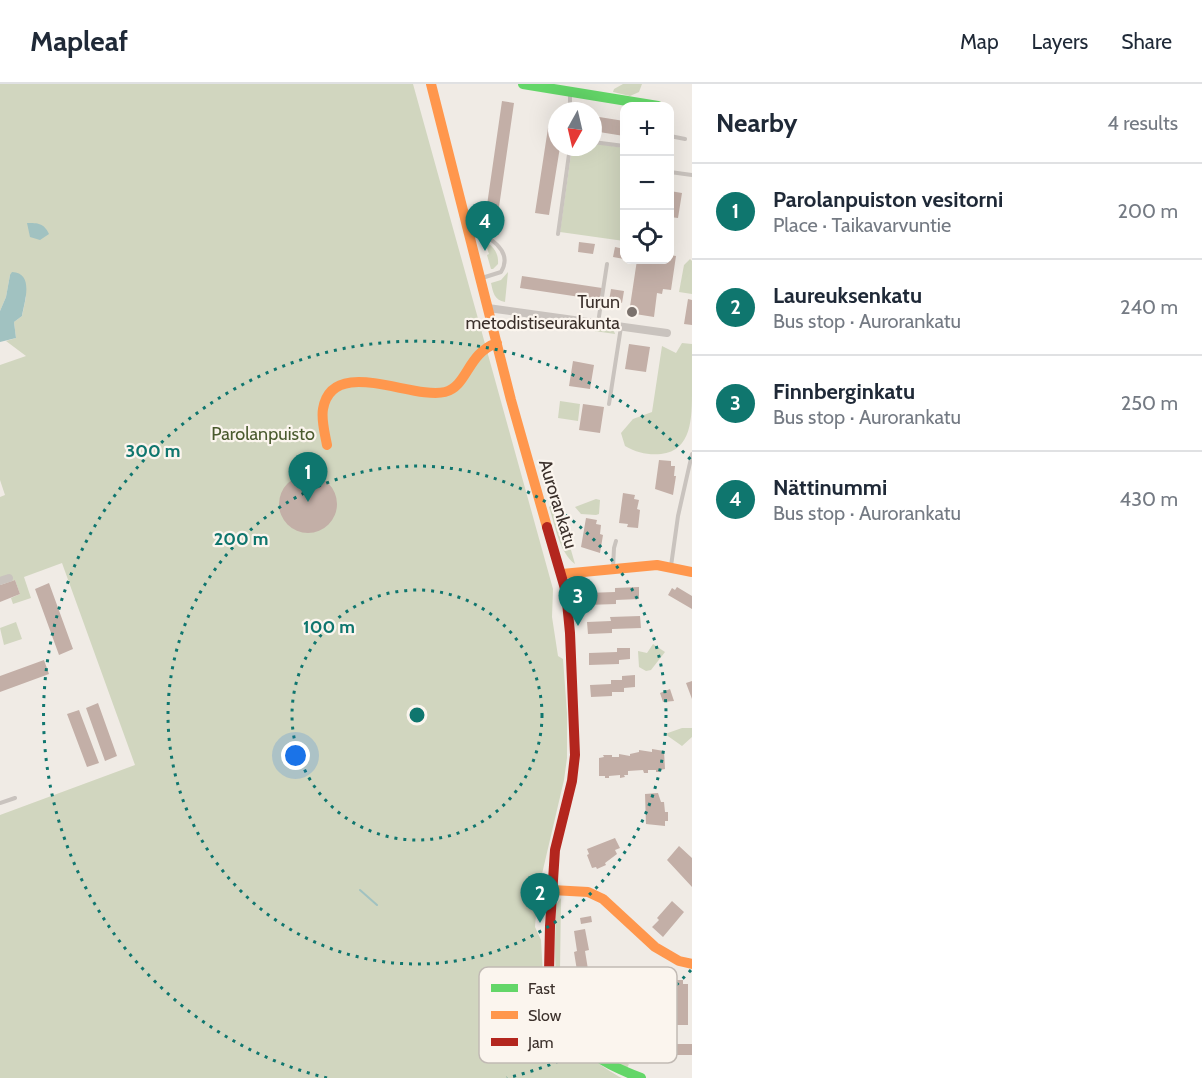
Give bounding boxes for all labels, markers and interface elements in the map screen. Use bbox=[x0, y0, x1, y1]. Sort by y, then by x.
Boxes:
text: Mapleaf bbox=[30, 24, 128, 58]
text: Map bbox=[960, 29, 999, 54]
text: Layers bbox=[1032, 29, 1088, 54]
text: Share bbox=[1121, 29, 1172, 54]
north arrow bbox=[548, 102, 602, 156]
map controls bbox=[620, 102, 674, 264]
button: + bbox=[620, 102, 674, 156]
text: Nearby bbox=[716, 107, 797, 139]
text: 4 results bbox=[1107, 111, 1178, 135]
button: − bbox=[620, 156, 674, 210]
text: Parolanpuiston vesitorni bbox=[773, 186, 1003, 213]
text: 1 bbox=[732, 199, 739, 223]
text: 200 m bbox=[1118, 199, 1178, 223]
pin: 4 bbox=[466, 202, 504, 251]
button: locate bbox=[620, 210, 674, 264]
text: Place · Taikavarvuntie bbox=[773, 213, 951, 237]
text: Laureuksenkatu bbox=[773, 282, 922, 309]
place label: Turun metodistiseurakunta bbox=[466, 291, 620, 334]
text: 2 bbox=[730, 295, 741, 319]
text: 240 m bbox=[1120, 295, 1178, 319]
marker: Turun metodistiseurakunta bbox=[625, 305, 639, 319]
text: Bus stop · Aurorankatu bbox=[773, 309, 961, 333]
text: Finnberginkatu bbox=[773, 378, 915, 405]
text: 3 bbox=[730, 391, 741, 415]
text: 250 m bbox=[1121, 391, 1178, 415]
text: Bus stop · Aurorankatu bbox=[773, 405, 961, 429]
park label: Parolanpuisto bbox=[211, 423, 315, 445]
text: 300 m bbox=[126, 440, 180, 462]
pin: 1 bbox=[288, 452, 328, 502]
street label: Aurorankatu bbox=[534, 457, 582, 551]
text: Nättinummi bbox=[773, 474, 887, 501]
text: 4 bbox=[729, 487, 742, 511]
text: 430 m bbox=[1120, 487, 1178, 511]
text: Bus stop · Aurorankatu bbox=[773, 501, 961, 525]
text: 200 m bbox=[214, 528, 268, 550]
pin: 3 bbox=[558, 576, 598, 626]
text: 100 m bbox=[303, 616, 355, 638]
centre of rings bbox=[407, 705, 427, 725]
your location bbox=[281, 741, 310, 770]
pin: 2 bbox=[520, 874, 560, 923]
legend bbox=[479, 967, 677, 1063]
text: Fast bbox=[528, 979, 556, 998]
text: Slow bbox=[528, 1006, 562, 1025]
text: Jam bbox=[527, 1033, 554, 1052]

